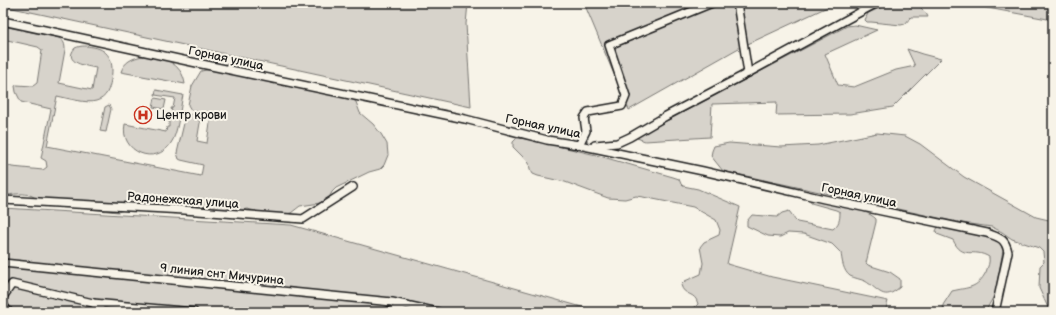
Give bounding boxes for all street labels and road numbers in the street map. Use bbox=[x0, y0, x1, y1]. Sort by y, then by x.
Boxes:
street label: Горная улица bbox=[187, 43, 265, 74]
street label: Горная улица bbox=[504, 111, 582, 142]
street label: Горная улица bbox=[820, 180, 898, 211]
street label: Радонежская улица bbox=[127, 189, 239, 212]
street label: 9 линия снт Мичурина bbox=[159, 261, 285, 288]

